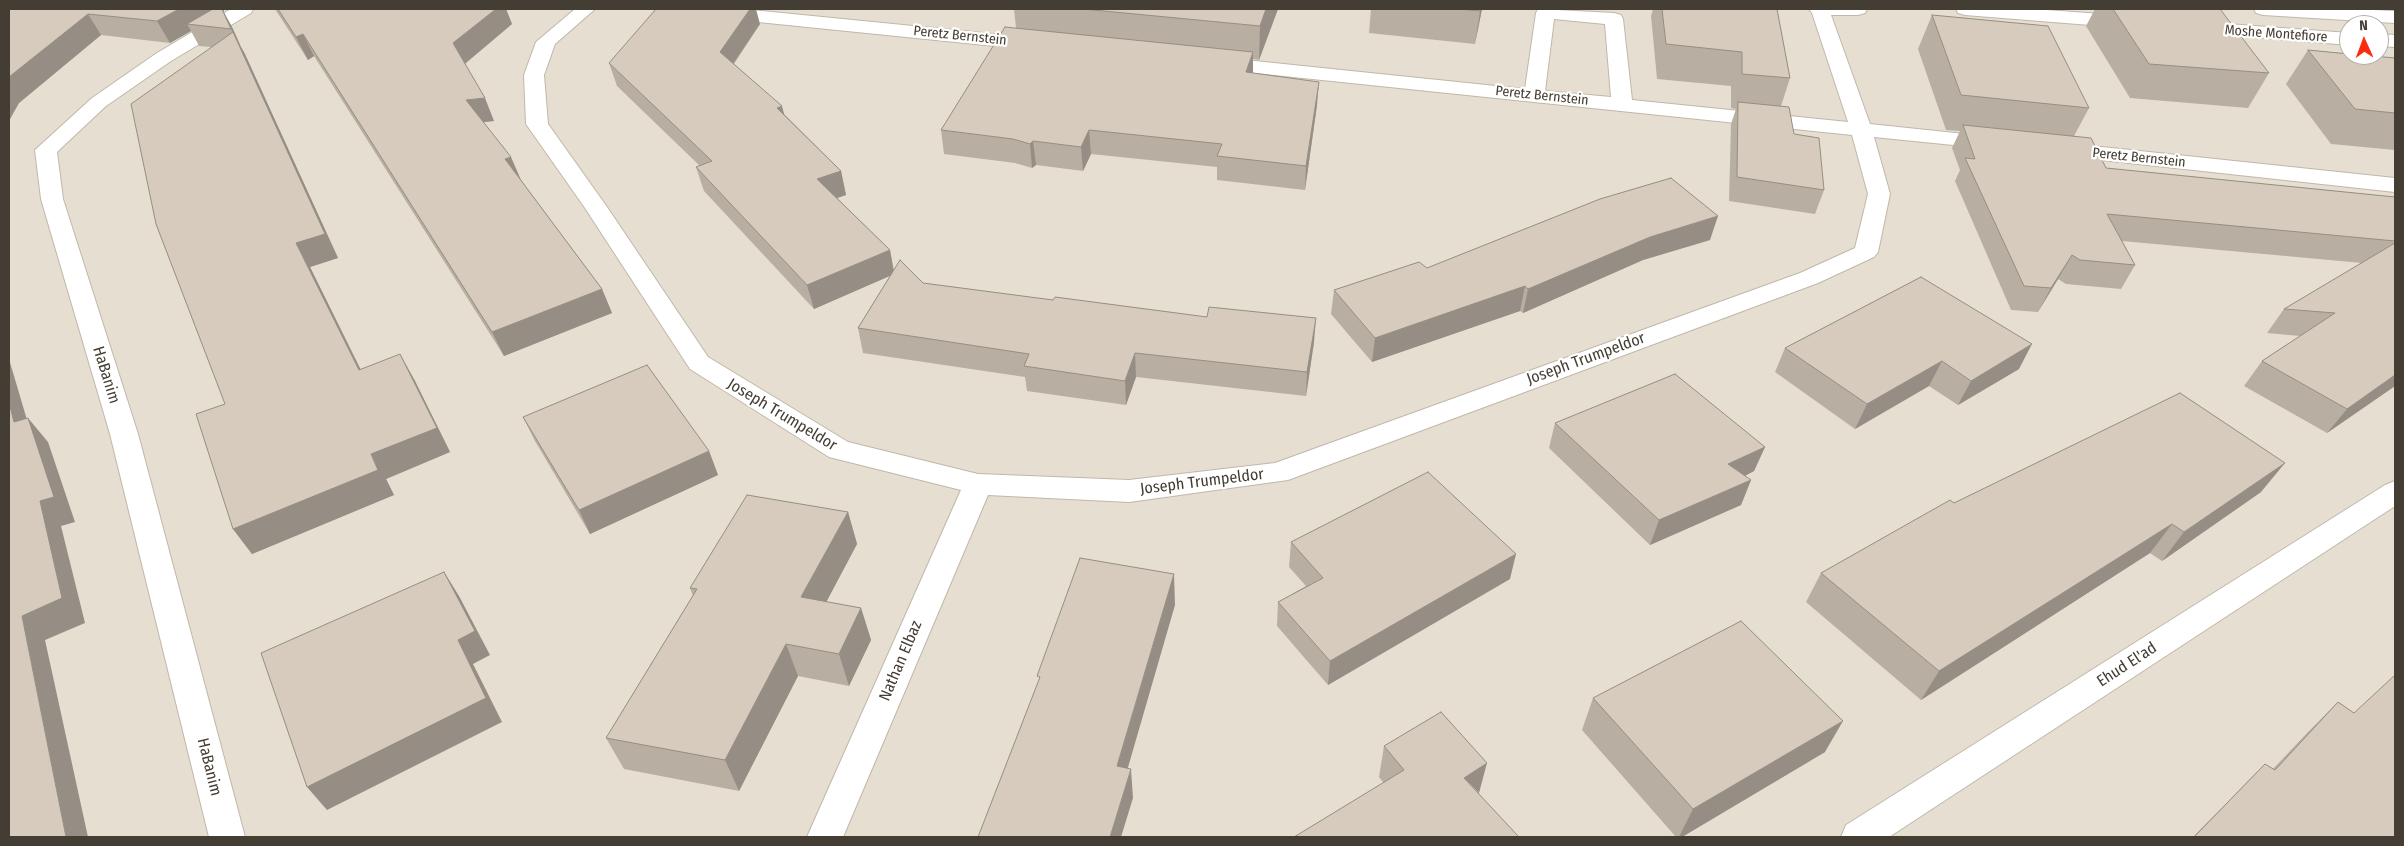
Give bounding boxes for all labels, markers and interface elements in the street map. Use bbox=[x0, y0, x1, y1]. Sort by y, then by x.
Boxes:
north arrow bbox=[2339, 15, 2389, 65]
text: N bbox=[2359, 17, 2368, 34]
street label: Moshe Montefiore bbox=[2224, 22, 2328, 46]
street label: Peretz Bernstein bbox=[913, 23, 1007, 49]
street label: Peretz Bernstein bbox=[1495, 83, 1589, 109]
street label: Peretz Bernstein bbox=[2092, 145, 2186, 171]
street label: Joseph Trumpeldor bbox=[1524, 329, 1648, 389]
street label: HaBanim bbox=[88, 344, 124, 406]
street label: Joseph Trumpeldor bbox=[724, 375, 840, 455]
street label: Joseph Trumpeldor bbox=[1139, 465, 1265, 499]
street label: Nathan Elbaz bbox=[875, 618, 927, 704]
street label: Ehud El'ad bbox=[2093, 639, 2161, 691]
street label: HaBanim bbox=[193, 736, 225, 798]

